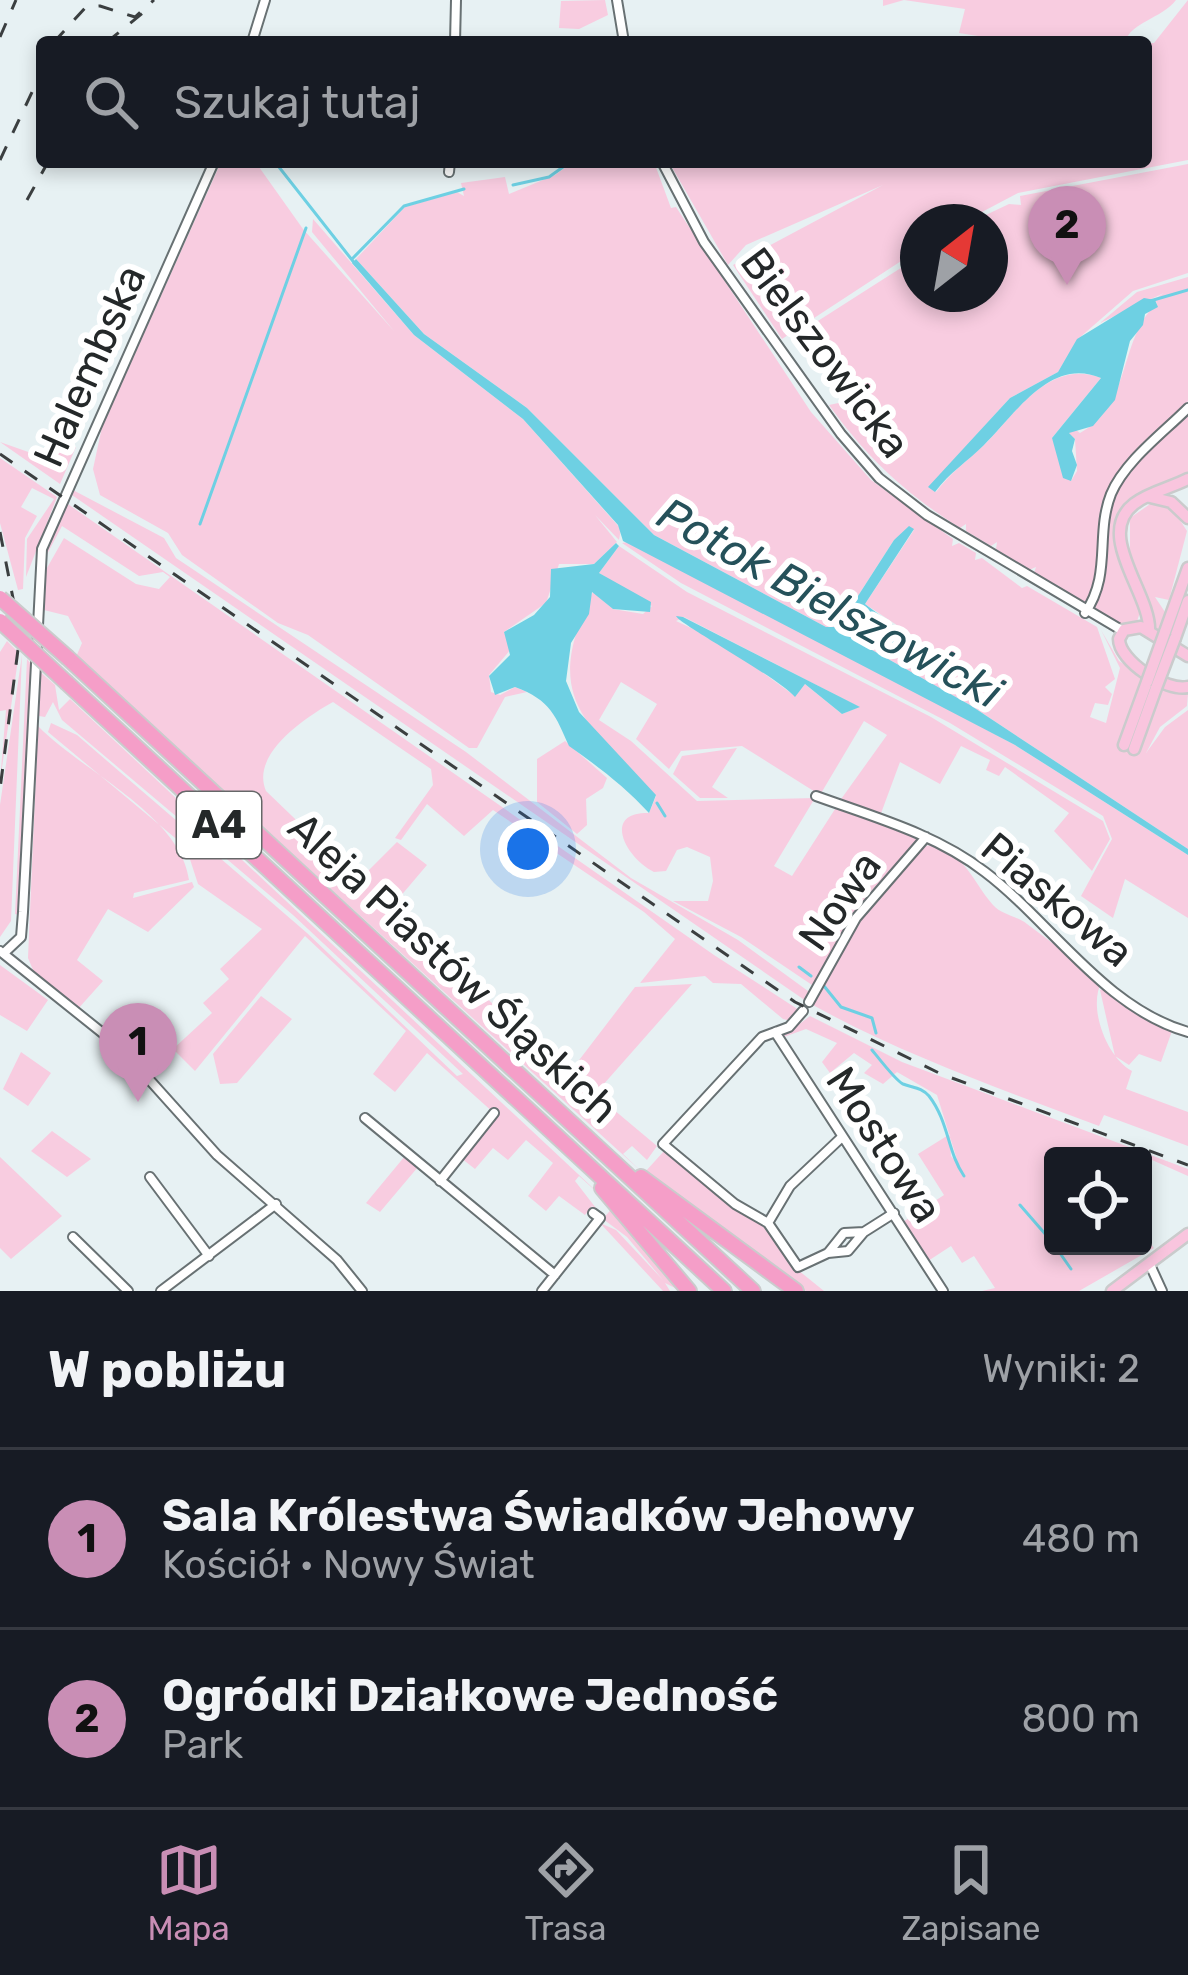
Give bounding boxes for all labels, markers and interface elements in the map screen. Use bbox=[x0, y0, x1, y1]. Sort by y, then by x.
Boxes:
search box bbox=[36, 36, 1152, 168]
icon: search bbox=[78, 69, 144, 135]
text: Szukaj tutaj bbox=[174, 76, 421, 129]
pin: 2 bbox=[1028, 186, 1106, 285]
north arrow bbox=[900, 204, 1008, 312]
street label: Bielszowicka bbox=[730, 238, 920, 468]
street label: Halembska bbox=[23, 258, 157, 474]
water label: Potok Bielszowicki bbox=[649, 486, 1012, 720]
road number: A4 bbox=[177, 792, 261, 858]
street label: Aleja Piastów Śląskich bbox=[278, 802, 628, 1134]
your location bbox=[498, 819, 558, 879]
street label: Piaskowa bbox=[971, 822, 1143, 978]
street label: Nowa bbox=[788, 842, 892, 960]
pin: 1 bbox=[99, 1003, 177, 1102]
street label: Mostowa bbox=[815, 1058, 953, 1232]
map controls bbox=[1044, 1147, 1152, 1255]
button: locate bbox=[1044, 1147, 1152, 1255]
text: W pobliżu bbox=[48, 1339, 286, 1400]
text: Wyniki: 2 bbox=[982, 1346, 1140, 1392]
text: Sala Królestwa Świadków Jehowy bbox=[162, 1489, 915, 1542]
text: 1 bbox=[77, 1516, 97, 1562]
text: 480 m bbox=[1022, 1516, 1140, 1562]
text: Kościół · Nowy Świat bbox=[162, 1542, 535, 1588]
text: Ogródki Działkowe Jedność bbox=[162, 1669, 778, 1722]
text: 2 bbox=[74, 1696, 100, 1742]
text: 800 m bbox=[1021, 1696, 1140, 1742]
text: Park bbox=[162, 1722, 243, 1768]
tab: Mapa bbox=[147, 1837, 230, 1948]
tab: Trasa bbox=[525, 1837, 607, 1948]
tab: Zapisane bbox=[901, 1837, 1041, 1948]

